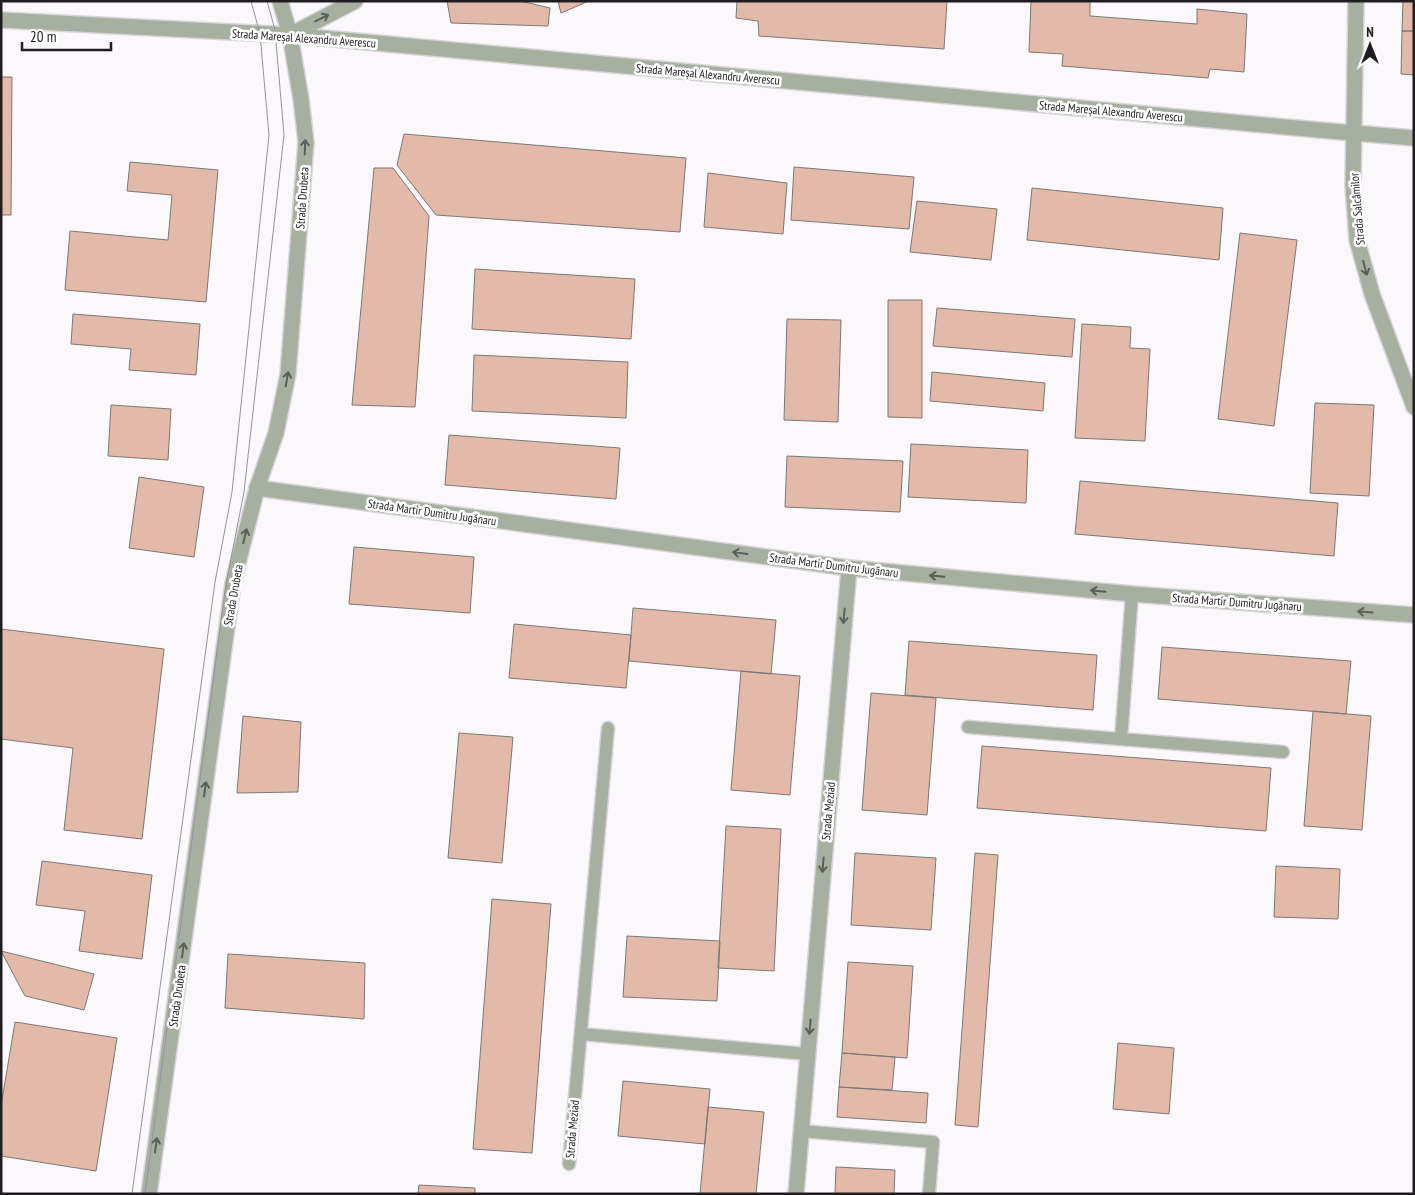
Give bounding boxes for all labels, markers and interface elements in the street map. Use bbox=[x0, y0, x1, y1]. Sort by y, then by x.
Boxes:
one-way arrow bbox=[315, 13, 330, 23]
scale bar bbox=[22, 20, 111, 52]
north arrow bbox=[1345, 20, 1395, 70]
text: N bbox=[1366, 23, 1374, 41]
street label: Strada Mareșal Alexandru Averescu bbox=[231, 25, 377, 51]
text: 20 m bbox=[30, 27, 56, 46]
street label: Strada Mareșal Alexandru Averescu bbox=[635, 60, 781, 88]
street label: Strada Mareșal Alexandru Averescu bbox=[1038, 97, 1184, 125]
one-way arrow bbox=[301, 140, 310, 156]
street label: Strada Drubeta bbox=[292, 166, 312, 230]
street label: Strada Salcâmilor bbox=[1346, 172, 1368, 246]
one-way arrow bbox=[1361, 259, 1370, 275]
one-way arrow bbox=[283, 371, 292, 387]
street label: Strada Martir Dumitru Jugănaru bbox=[367, 496, 497, 528]
one-way arrow bbox=[241, 528, 250, 544]
one-way arrow bbox=[733, 548, 749, 558]
street label: Strada Martir Dumitru Jugănaru bbox=[769, 550, 899, 580]
street label: Strada Drubeta bbox=[220, 563, 246, 627]
one-way arrow bbox=[929, 571, 945, 581]
one-way arrow bbox=[1091, 586, 1107, 596]
street label: Strada Martir Dumitru Jugănaru bbox=[1172, 590, 1302, 614]
one-way arrow bbox=[1357, 607, 1373, 616]
one-way arrow bbox=[840, 608, 849, 624]
one-way arrow bbox=[200, 781, 210, 797]
street label: Strada Meziad bbox=[818, 781, 838, 841]
one-way arrow bbox=[819, 857, 828, 873]
one-way arrow bbox=[178, 942, 188, 958]
street label: Strada Drubeta bbox=[165, 964, 189, 1028]
one-way arrow bbox=[805, 1019, 815, 1035]
street label: Strada Meziad bbox=[562, 1099, 582, 1159]
one-way arrow bbox=[151, 1138, 161, 1154]

